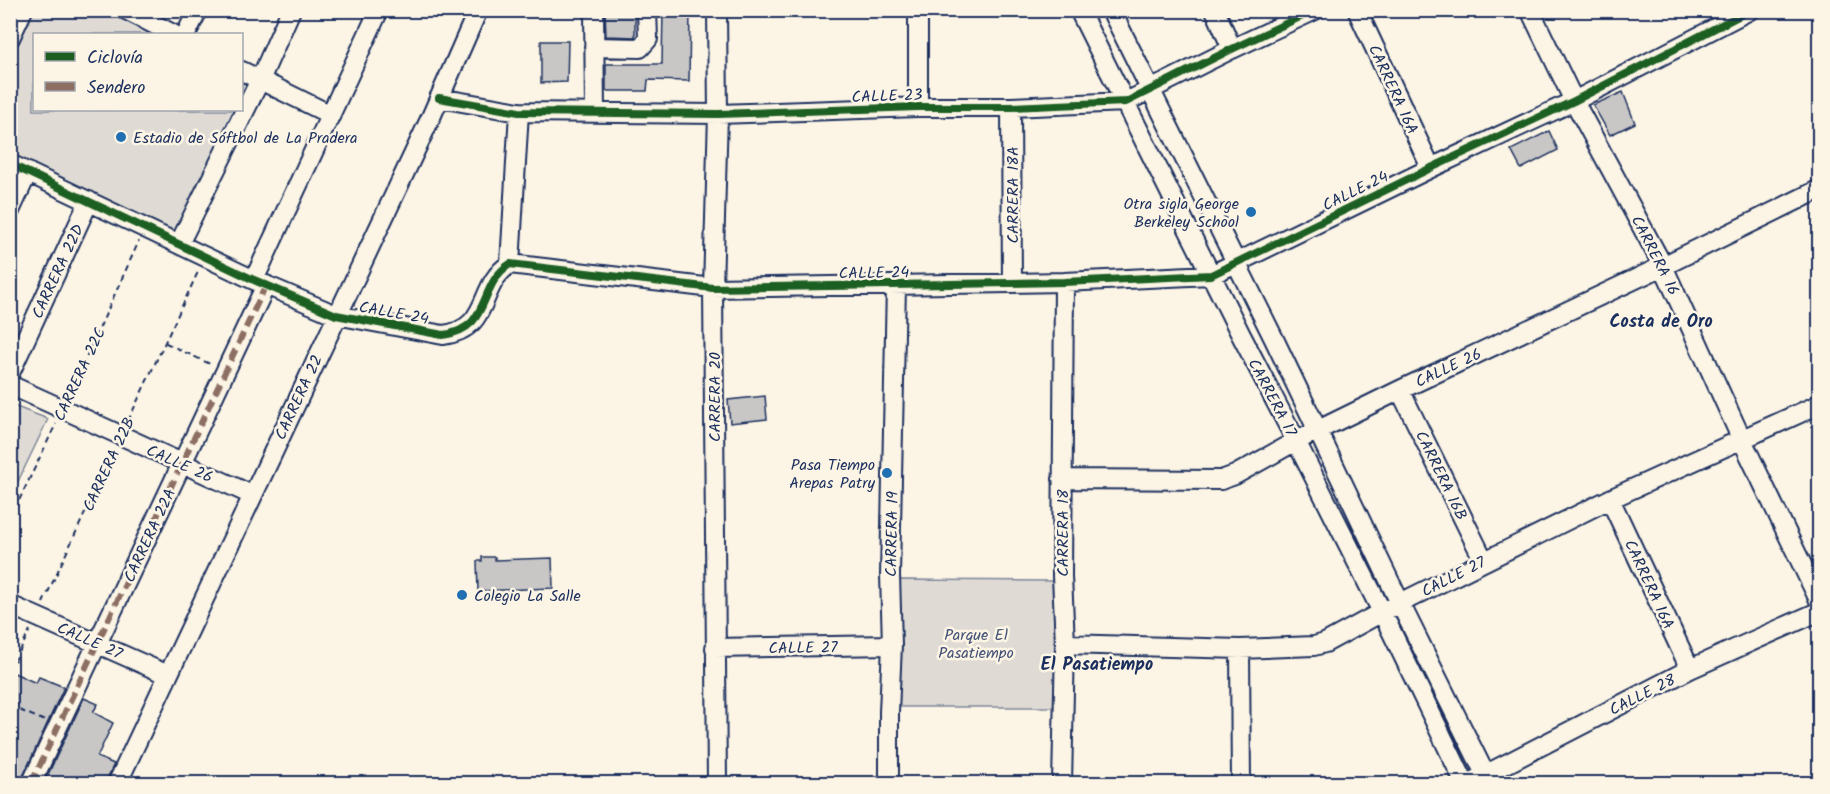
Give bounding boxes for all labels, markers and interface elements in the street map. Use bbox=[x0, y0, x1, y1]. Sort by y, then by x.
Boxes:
legend bbox=[33, 33, 243, 111]
street label: CARRERA 16A bbox=[1361, 41, 1424, 139]
text: Ciclovía bbox=[87, 44, 143, 73]
text: Sendero bbox=[87, 74, 145, 103]
street label: CALLE 23 bbox=[851, 83, 923, 110]
place label: Estadio de Sóftbol de La Pradera bbox=[133, 126, 358, 151]
marker: Estadio de Sóftbol de La Pradera bbox=[114, 130, 128, 144]
street label: CARRERA 18A bbox=[1001, 146, 1026, 244]
street label: CALLE 24 bbox=[1318, 165, 1393, 218]
place label: Otra sigla George Berkeley School bbox=[1123, 192, 1239, 235]
marker: Otra sigla George Berkeley School bbox=[1244, 205, 1258, 219]
street label: CARRERA 16 bbox=[1624, 211, 1686, 300]
street label: CARRERA 22D bbox=[26, 220, 91, 323]
street label: CALLE 24 bbox=[838, 260, 910, 287]
street label: CALLE 24 bbox=[357, 295, 431, 332]
district label: Costa de Oro bbox=[1609, 308, 1713, 337]
street label: CARRERA 22C bbox=[48, 324, 113, 426]
street label: CALLE 26 bbox=[1411, 342, 1486, 395]
street label: CARRERA 22 bbox=[269, 351, 330, 444]
street label: CARRERA 20 bbox=[703, 352, 728, 442]
street label: CARRERA 17 bbox=[1241, 354, 1303, 442]
street label: CARRERA 22B bbox=[77, 413, 142, 516]
street label: CARRERA 16B bbox=[1408, 427, 1473, 525]
street label: CALLE 26 bbox=[142, 439, 217, 490]
place label: Pasa Tiempo Arepas Patry bbox=[789, 453, 875, 496]
marker: Pasa Tiempo Arepas Patry bbox=[880, 466, 894, 480]
street label: CARRERA 22A bbox=[118, 484, 183, 587]
street label: CARRERA 18 bbox=[1051, 489, 1076, 577]
street label: CARRERA 19 bbox=[879, 491, 906, 577]
street label: CARRERA 16A bbox=[1617, 536, 1680, 634]
street label: CALLE 27 bbox=[1417, 550, 1491, 604]
place label: Colegio La Salle bbox=[474, 584, 581, 609]
marker: Colegio La Salle bbox=[455, 588, 469, 602]
street label: CALLE 27 bbox=[53, 616, 127, 667]
park label: Parque El Pasatiempo bbox=[938, 623, 1014, 666]
street label: CALLE 27 bbox=[768, 635, 838, 662]
district label: El Pasatiempo bbox=[1041, 651, 1153, 680]
street label: CALLE 28 bbox=[1605, 668, 1681, 723]

